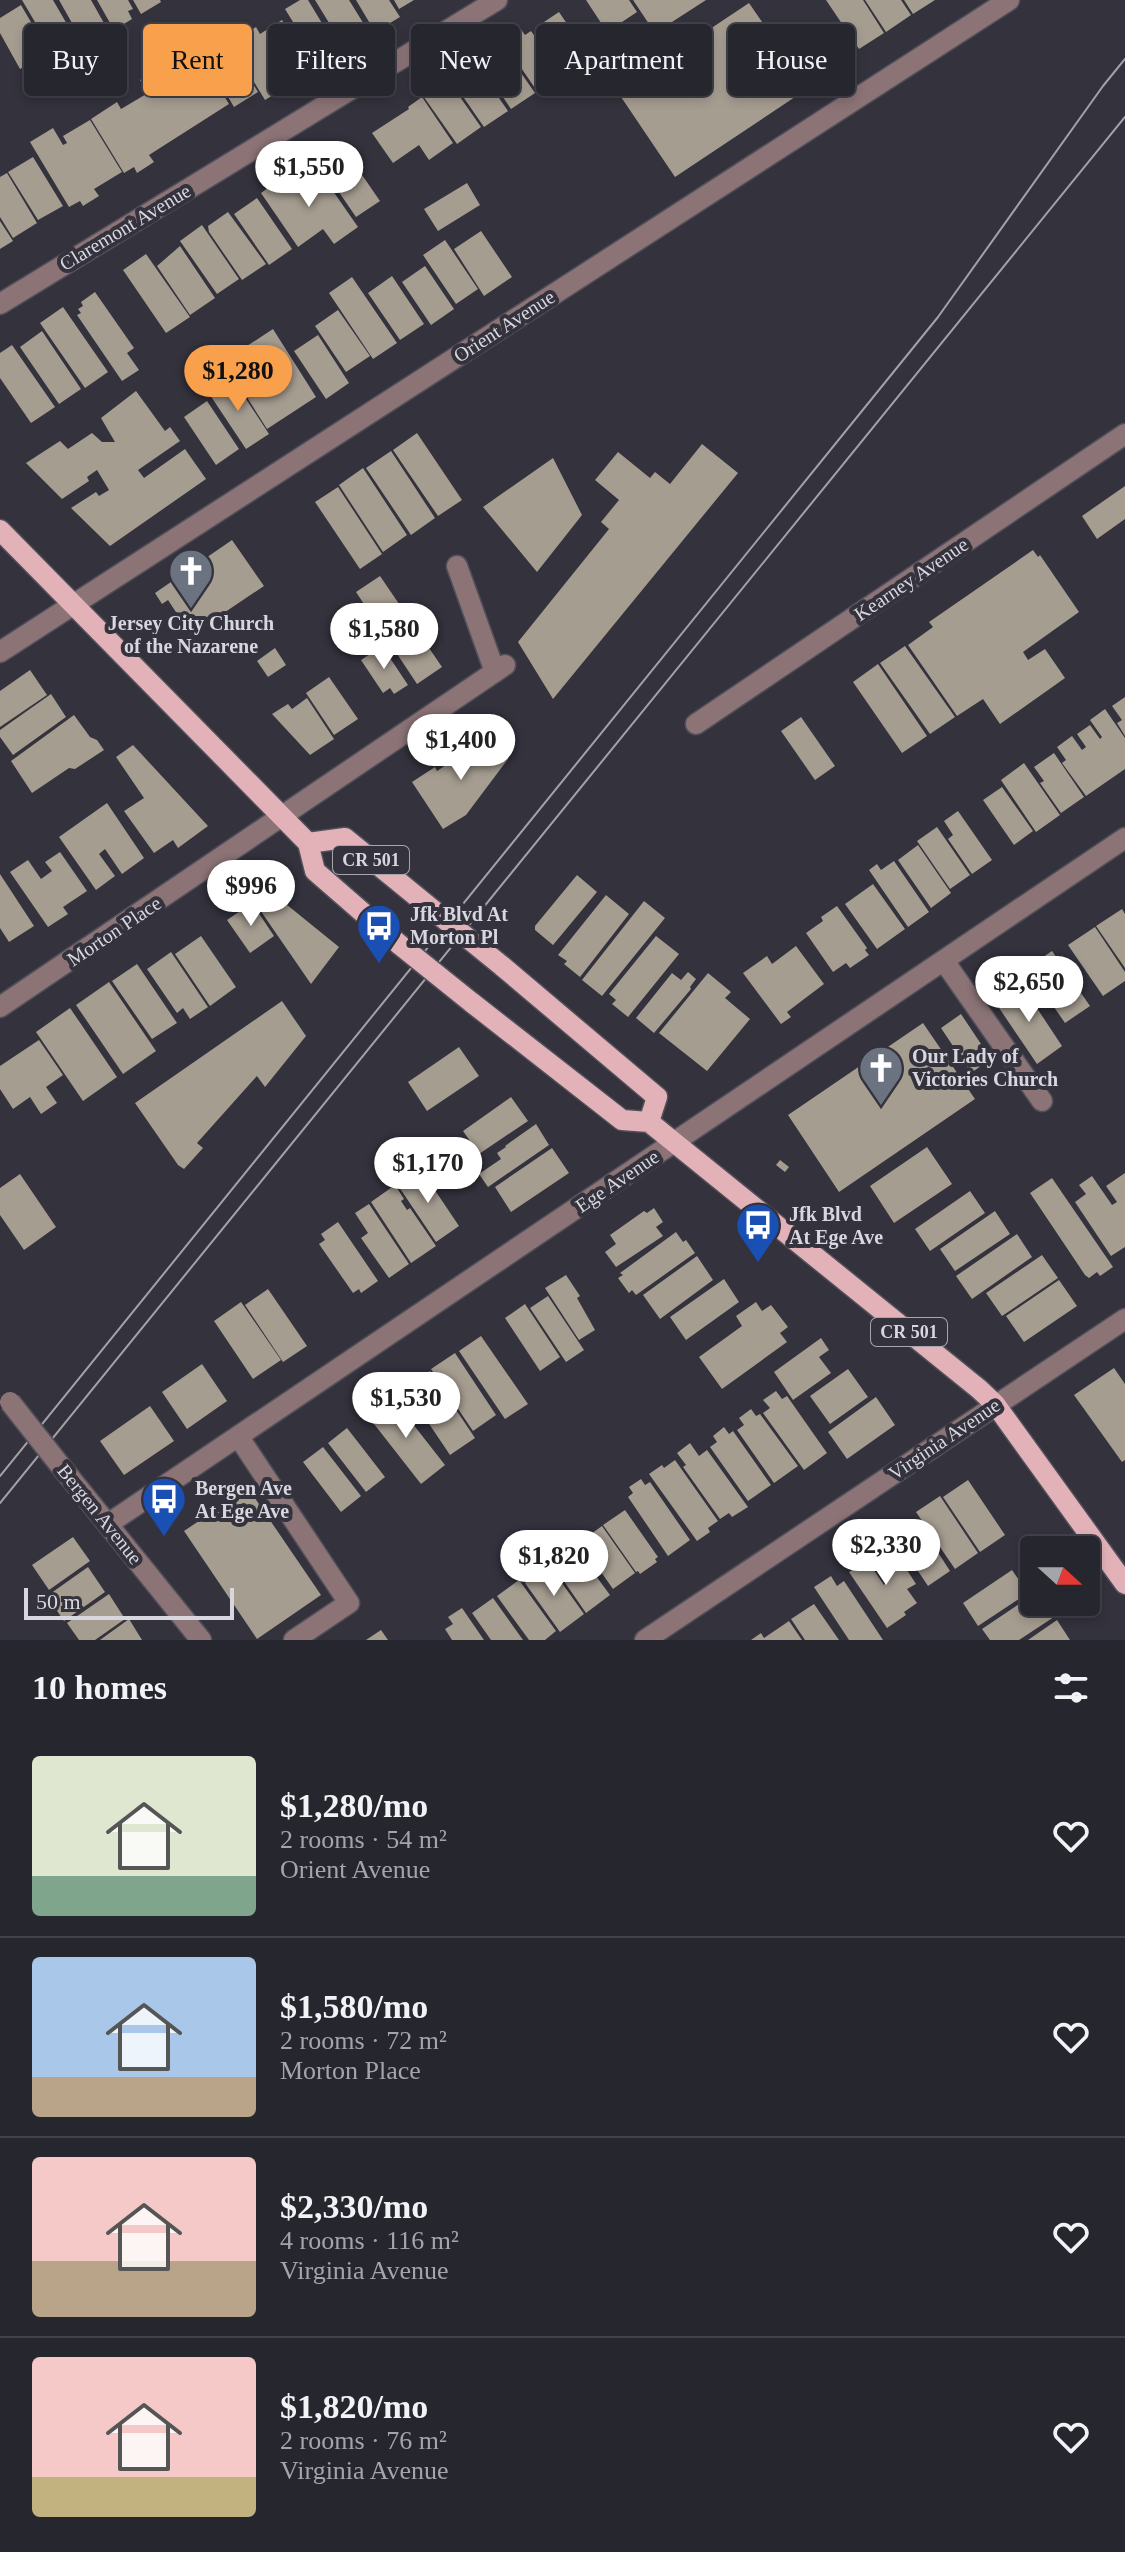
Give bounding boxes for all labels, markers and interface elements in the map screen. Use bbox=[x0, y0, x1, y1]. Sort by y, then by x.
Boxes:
chip: Buy bbox=[24, 24, 127, 96]
chip: Rent bbox=[143, 24, 252, 96]
chip: Filters bbox=[268, 24, 395, 96]
chip: New bbox=[411, 24, 520, 96]
chip: Apartment bbox=[536, 24, 712, 96]
chip: House bbox=[728, 24, 855, 96]
pin: $1,550 bbox=[244, 141, 374, 209]
text: $1,550 bbox=[273, 152, 345, 181]
street label: Claremont Avenue bbox=[55, 179, 195, 275]
street label: Orient Avenue bbox=[449, 285, 559, 367]
pin: $1,280 bbox=[173, 345, 303, 413]
text: $1,280 bbox=[202, 356, 274, 385]
street label: Kearney Avenue bbox=[850, 533, 973, 626]
church icon: Jersey City Church of the Nazarene bbox=[167, 547, 215, 610]
pin: $1,580 bbox=[319, 603, 449, 671]
place label: Jersey City Church of the Nazarene bbox=[108, 612, 274, 657]
text: $1,580 bbox=[348, 614, 420, 643]
pin: $1,400 bbox=[396, 714, 526, 782]
text: $1,400 bbox=[425, 725, 497, 754]
road number: CR 501 bbox=[333, 846, 409, 874]
pin: $996 bbox=[204, 860, 298, 928]
text: $996 bbox=[225, 871, 277, 900]
street label: Morton Place bbox=[63, 892, 165, 970]
bus stop icon: Jfk Blvd At Morton Pl bbox=[355, 902, 403, 965]
place label: Jfk Blvd At Morton Pl bbox=[410, 903, 508, 948]
pin: $2,650 bbox=[964, 956, 1094, 1024]
text: $2,650 bbox=[993, 967, 1065, 996]
church icon: Our Lady of Victories Church bbox=[857, 1044, 905, 1107]
place label: Our Lady of Victories Church bbox=[912, 1045, 1058, 1090]
pin: $1,170 bbox=[363, 1137, 493, 1205]
street label: Ege Avenue bbox=[571, 1145, 663, 1218]
text: $1,170 bbox=[392, 1148, 464, 1177]
bus stop icon: Jfk Blvd At Ege Ave bbox=[734, 1201, 782, 1264]
place label: Jfk Blvd At Ege Ave bbox=[789, 1203, 883, 1249]
road number: CR 501 bbox=[871, 1318, 947, 1346]
pin: $1,530 bbox=[341, 1372, 471, 1440]
text: $1,530 bbox=[370, 1383, 442, 1412]
street label: Virginia Avenue bbox=[884, 1394, 1005, 1485]
street label: Bergen Avenue bbox=[52, 1460, 147, 1569]
bus stop icon: Bergen Ave At Ege Ave bbox=[140, 1475, 188, 1538]
place label: Bergen Ave At Ege Ave bbox=[195, 1477, 292, 1523]
pin: $2,330 bbox=[821, 1519, 951, 1587]
pin: $1,820 bbox=[489, 1530, 619, 1598]
text: $2,330 bbox=[850, 1530, 922, 1559]
north arrow bbox=[1020, 1536, 1100, 1616]
map controls bbox=[1020, 1536, 1100, 1616]
text: $1,820 bbox=[518, 1541, 590, 1570]
scale bar bbox=[24, 1584, 234, 1620]
text: 50 m bbox=[36, 1589, 81, 1614]
icon: filters bbox=[1049, 1666, 1093, 1710]
text: 10 homes bbox=[32, 1669, 167, 1706]
text: $1,280/mo bbox=[280, 1787, 428, 1824]
icon: home bbox=[96, 1788, 192, 1884]
icon: heart bbox=[1049, 1814, 1093, 1858]
text: 2 rooms · 54 m² bbox=[280, 1825, 447, 1854]
text: Orient Avenue bbox=[280, 1855, 430, 1884]
text: $1,580/mo bbox=[280, 1988, 428, 2025]
icon: home bbox=[96, 1989, 192, 2085]
icon: heart bbox=[1049, 2015, 1093, 2059]
text: 2 rooms · 72 m² bbox=[280, 2026, 447, 2055]
text: Morton Place bbox=[280, 2056, 421, 2085]
text: $2,330/mo bbox=[280, 2188, 428, 2225]
icon: home bbox=[96, 2189, 192, 2285]
icon: heart bbox=[1049, 2215, 1093, 2259]
text: 4 rooms · 116 m² bbox=[280, 2226, 459, 2255]
text: Virginia Avenue bbox=[280, 2256, 449, 2285]
text: $1,820/mo bbox=[280, 2388, 428, 2425]
icon: home bbox=[96, 2389, 192, 2485]
icon: heart bbox=[1049, 2415, 1093, 2459]
text: 2 rooms · 76 m² bbox=[280, 2426, 447, 2455]
text: Virginia Avenue bbox=[280, 2456, 449, 2485]

